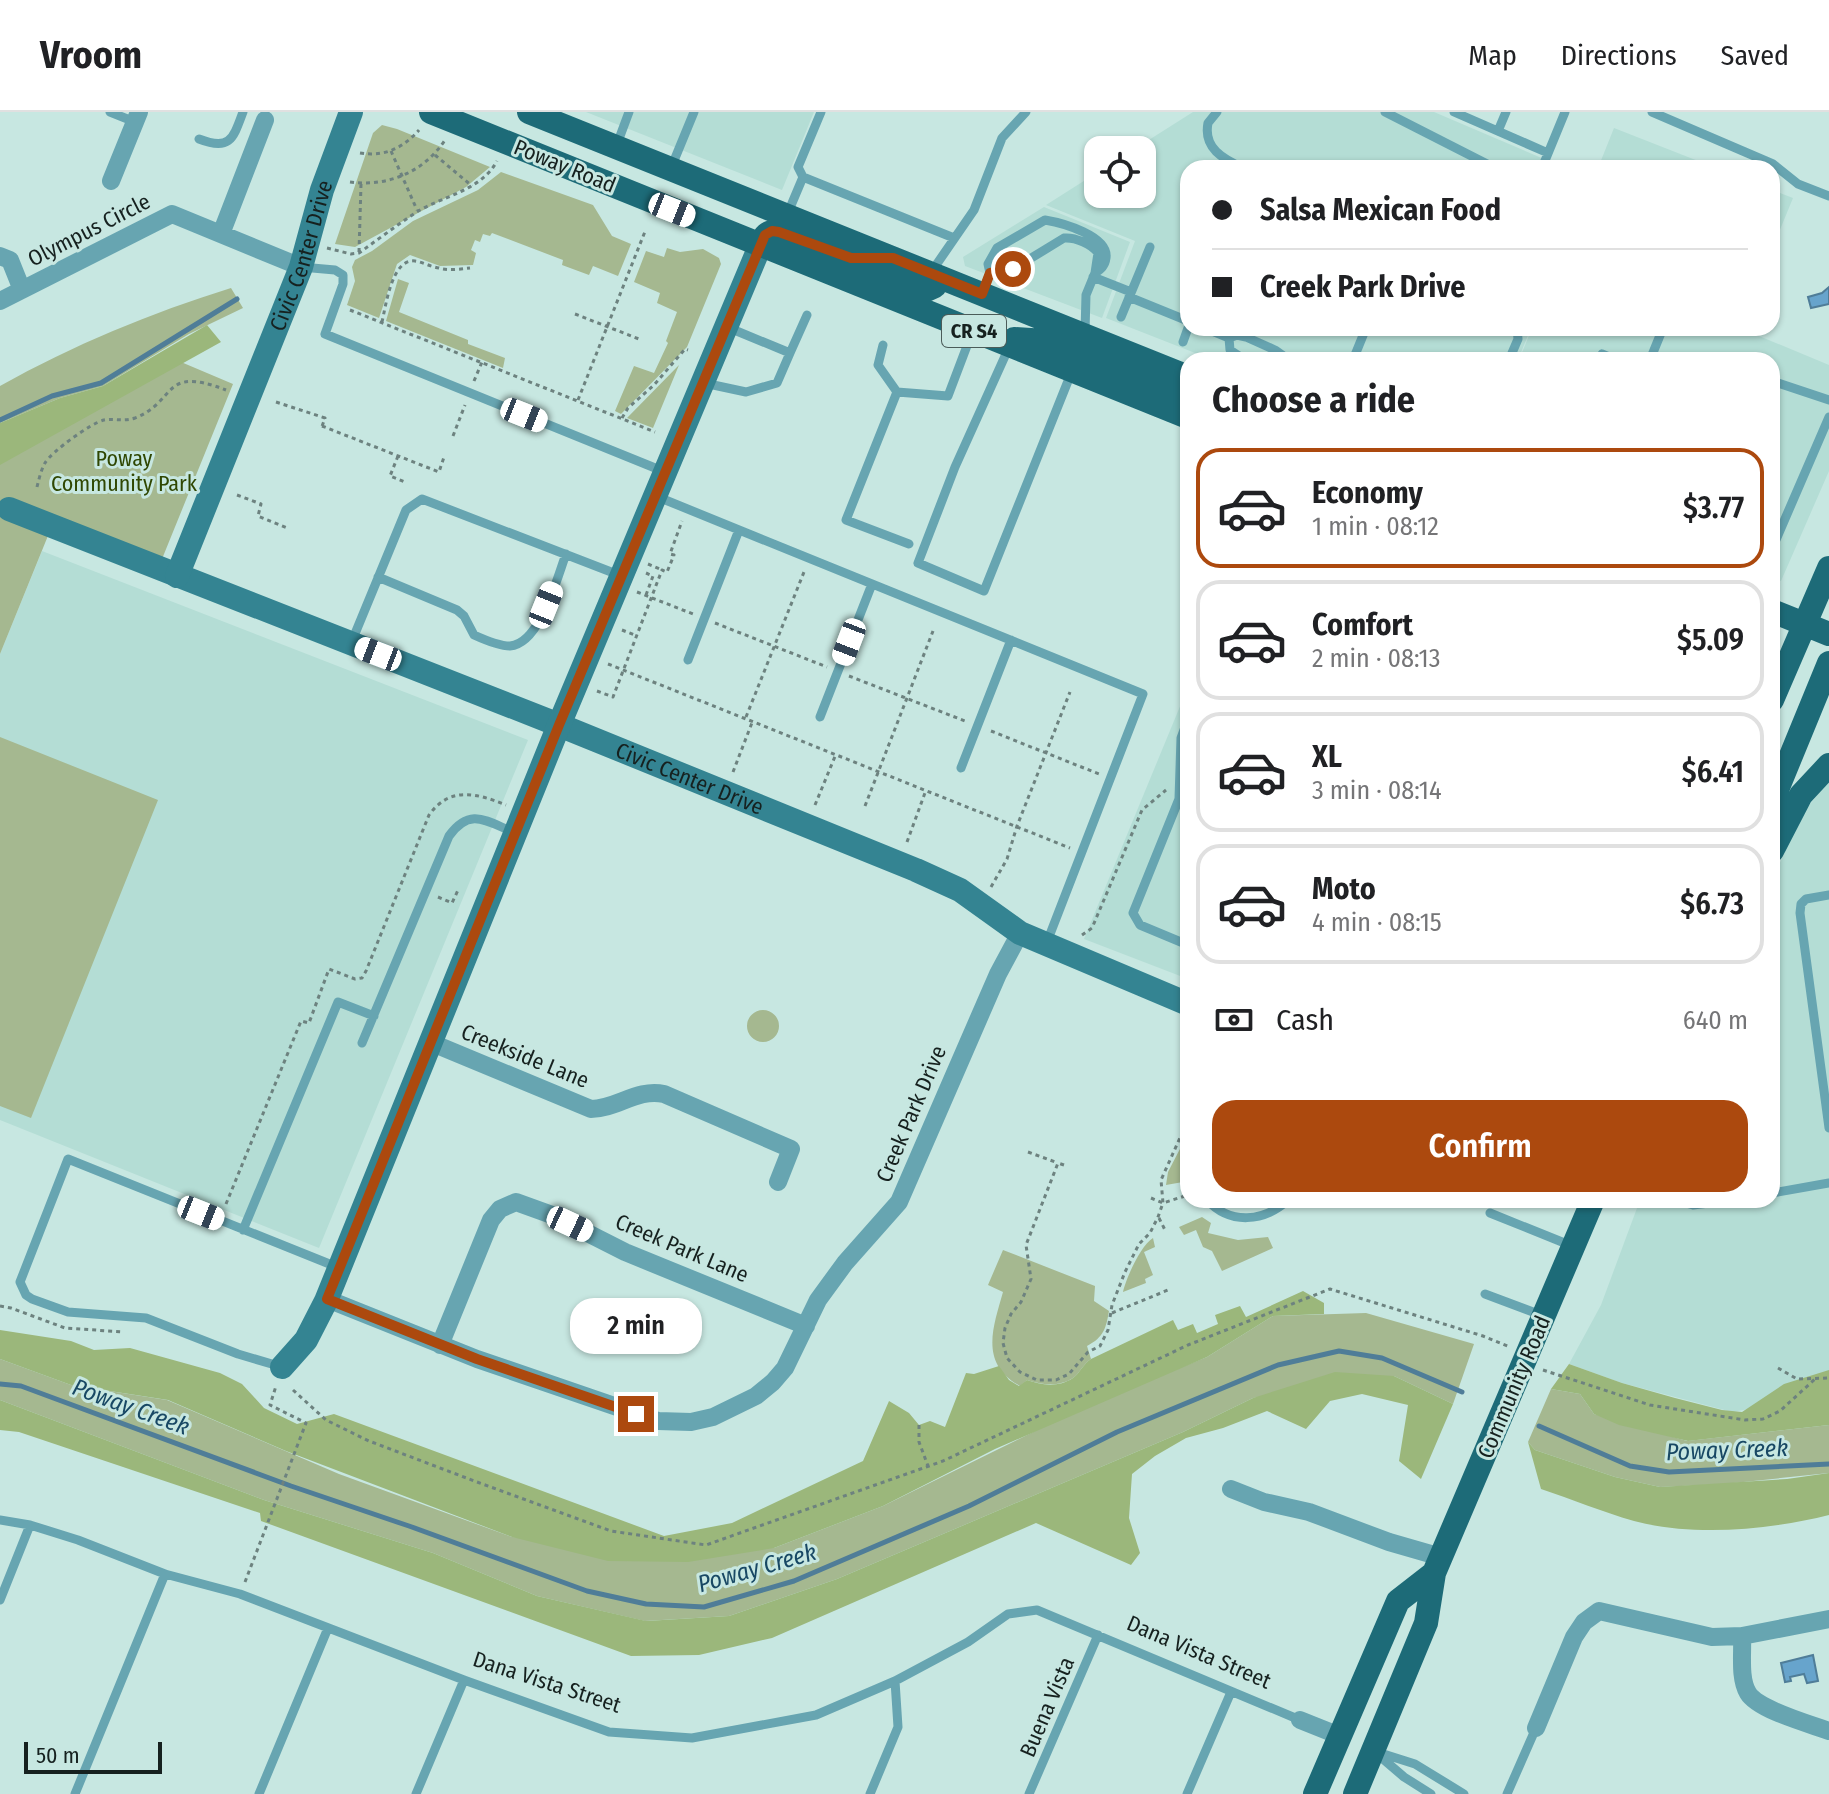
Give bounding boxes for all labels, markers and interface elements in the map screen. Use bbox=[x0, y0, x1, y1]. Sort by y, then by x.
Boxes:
text: Vroom bbox=[40, 32, 142, 78]
text: Map bbox=[1468, 39, 1517, 72]
text: Directions bbox=[1561, 39, 1677, 72]
text: Saved bbox=[1721, 39, 1789, 72]
street label: Poway Road bbox=[510, 133, 620, 199]
map controls bbox=[1084, 136, 1156, 208]
button: locate bbox=[1084, 136, 1156, 208]
street label: Civic Center Drive bbox=[263, 176, 338, 335]
street label: Olympus Circle bbox=[23, 188, 155, 272]
car bbox=[645, 190, 699, 230]
text: Salsa Mexican Food bbox=[1260, 192, 1501, 228]
route start bbox=[995, 251, 1031, 287]
text: Creek Park Drive bbox=[1260, 269, 1465, 305]
road number: CR S4 bbox=[942, 315, 1006, 347]
text: Choose a ride bbox=[1212, 378, 1415, 422]
car bbox=[497, 395, 551, 435]
park label: Poway Community Park bbox=[51, 445, 198, 497]
icon: car bbox=[1216, 472, 1288, 544]
text: Economy bbox=[1312, 475, 1423, 511]
text: $3.77 bbox=[1683, 490, 1744, 526]
text: 1 min · 08:12 bbox=[1312, 511, 1439, 542]
car bbox=[526, 578, 566, 632]
icon: car bbox=[1216, 604, 1288, 676]
text: Comfort bbox=[1312, 607, 1413, 643]
car bbox=[829, 615, 869, 669]
text: $5.09 bbox=[1677, 622, 1744, 658]
car bbox=[351, 634, 405, 674]
text: 2 min · 08:13 bbox=[1312, 643, 1440, 674]
street label: Civic Center Drive bbox=[612, 736, 768, 820]
icon: car bbox=[1216, 736, 1288, 808]
text: XL bbox=[1312, 739, 1342, 775]
text: $6.41 bbox=[1682, 754, 1744, 790]
text: 3 min · 08:14 bbox=[1312, 775, 1442, 806]
icon: car bbox=[1216, 868, 1288, 940]
text: Moto bbox=[1312, 871, 1376, 907]
text: $6.73 bbox=[1680, 886, 1744, 922]
text: 4 min · 08:15 bbox=[1312, 907, 1442, 938]
icon: cash bbox=[1212, 998, 1256, 1042]
text: Cash bbox=[1276, 1002, 1334, 1038]
text: 640 m bbox=[1683, 1005, 1748, 1036]
street label: Creekside Lane bbox=[457, 1018, 593, 1094]
street label: Creek Park Drive bbox=[870, 1042, 952, 1186]
button: Confirm bbox=[1212, 1100, 1748, 1192]
car bbox=[174, 1193, 228, 1233]
car bbox=[543, 1203, 597, 1245]
street label: Creek Park Lane bbox=[611, 1208, 753, 1288]
callout: 2 min bbox=[570, 1298, 702, 1354]
text: 2 min bbox=[607, 1310, 665, 1341]
street label: Community Road bbox=[1472, 1312, 1556, 1462]
water label: Poway Creek bbox=[69, 1373, 193, 1441]
route end bbox=[618, 1396, 654, 1432]
water label: Poway Creek bbox=[1665, 1434, 1789, 1466]
water label: Poway Creek bbox=[694, 1538, 820, 1598]
street label: Dana Vista Street bbox=[1123, 1609, 1276, 1695]
street label: Dana Vista Street bbox=[470, 1645, 625, 1719]
street label: Buena Vista bbox=[1014, 1653, 1080, 1761]
scale bar bbox=[24, 1738, 162, 1774]
text: 50 m bbox=[36, 1742, 80, 1769]

